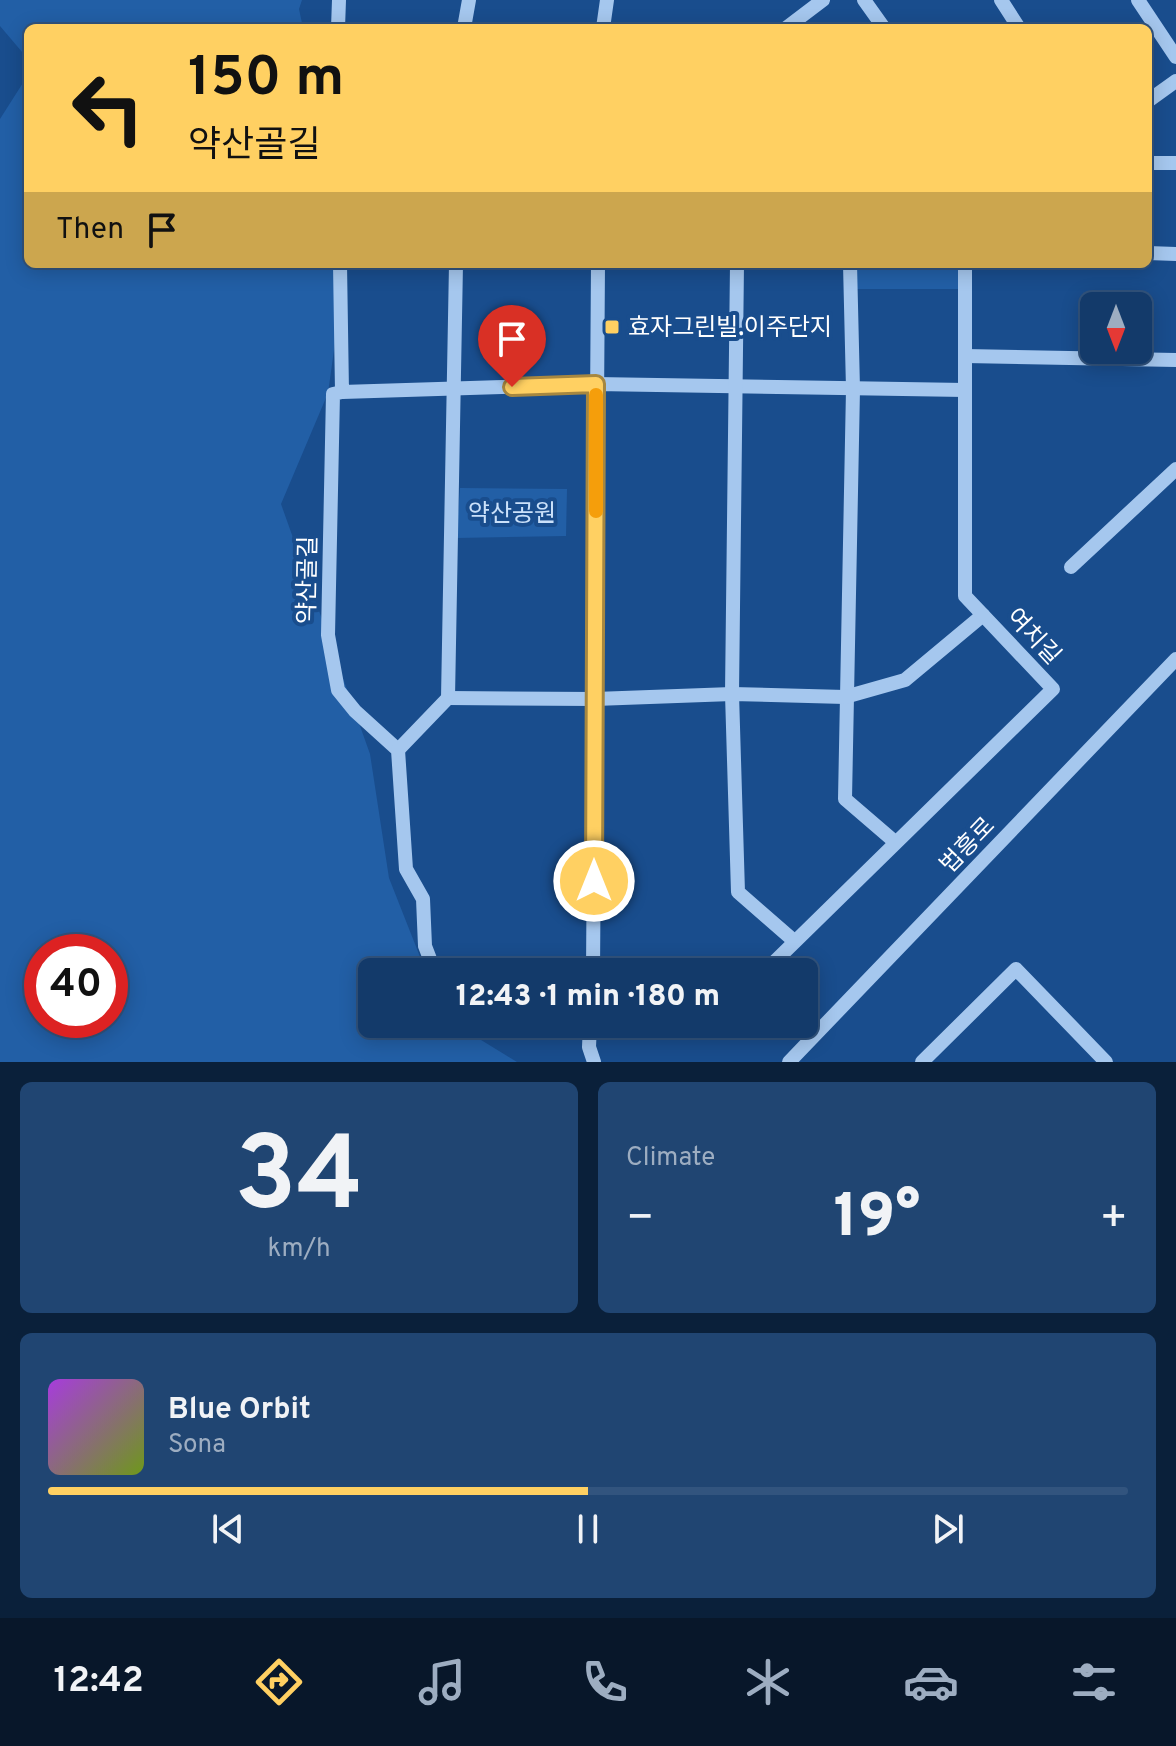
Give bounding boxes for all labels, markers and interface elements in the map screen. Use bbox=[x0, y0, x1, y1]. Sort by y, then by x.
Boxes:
text: 150 m bbox=[188, 45, 344, 115]
icon: left bbox=[56, 56, 160, 160]
text: 약산골길 bbox=[188, 124, 320, 170]
icon: arrive bbox=[140, 208, 184, 252]
text: Then bbox=[56, 212, 124, 249]
north arrow bbox=[1080, 292, 1152, 364]
map controls bbox=[1080, 292, 1152, 364]
pin bbox=[478, 305, 546, 387]
place label: 효자그린빌.이주단지 bbox=[628, 314, 832, 344]
icon: arrive bbox=[490, 317, 534, 361]
marker: 효자그린빌.이주단지 bbox=[603, 318, 621, 336]
park label: 약산공원 bbox=[468, 500, 556, 530]
street label: 약산골길 bbox=[293, 536, 325, 624]
street label: 여치길 bbox=[999, 603, 1066, 672]
street label: 법흥로 bbox=[935, 812, 1002, 881]
position arrow bbox=[552, 839, 636, 923]
speed limit sign: 40 bbox=[24, 934, 128, 1038]
text: 12:43 · 1 min · 180 m bbox=[456, 979, 720, 1016]
text: 34 bbox=[234, 1115, 364, 1247]
text: Climate bbox=[626, 1142, 715, 1175]
text: 19° bbox=[834, 1182, 920, 1258]
text: − bbox=[626, 1192, 654, 1248]
text: + bbox=[1100, 1192, 1128, 1248]
text: km/h bbox=[267, 1233, 331, 1266]
text: Blue Orbit bbox=[168, 1392, 311, 1429]
text: Sona bbox=[168, 1429, 226, 1462]
icon: previous bbox=[206, 1507, 250, 1551]
icon: pause bbox=[566, 1507, 610, 1551]
icon: next bbox=[926, 1507, 970, 1551]
icon: directions bbox=[251, 1654, 307, 1710]
icon: music bbox=[414, 1654, 470, 1710]
icon: phone bbox=[577, 1654, 633, 1710]
icon: climate bbox=[740, 1654, 796, 1710]
icon: car bbox=[903, 1654, 959, 1710]
icon: filters bbox=[1066, 1654, 1122, 1710]
text: 12:42 bbox=[54, 1659, 144, 1705]

